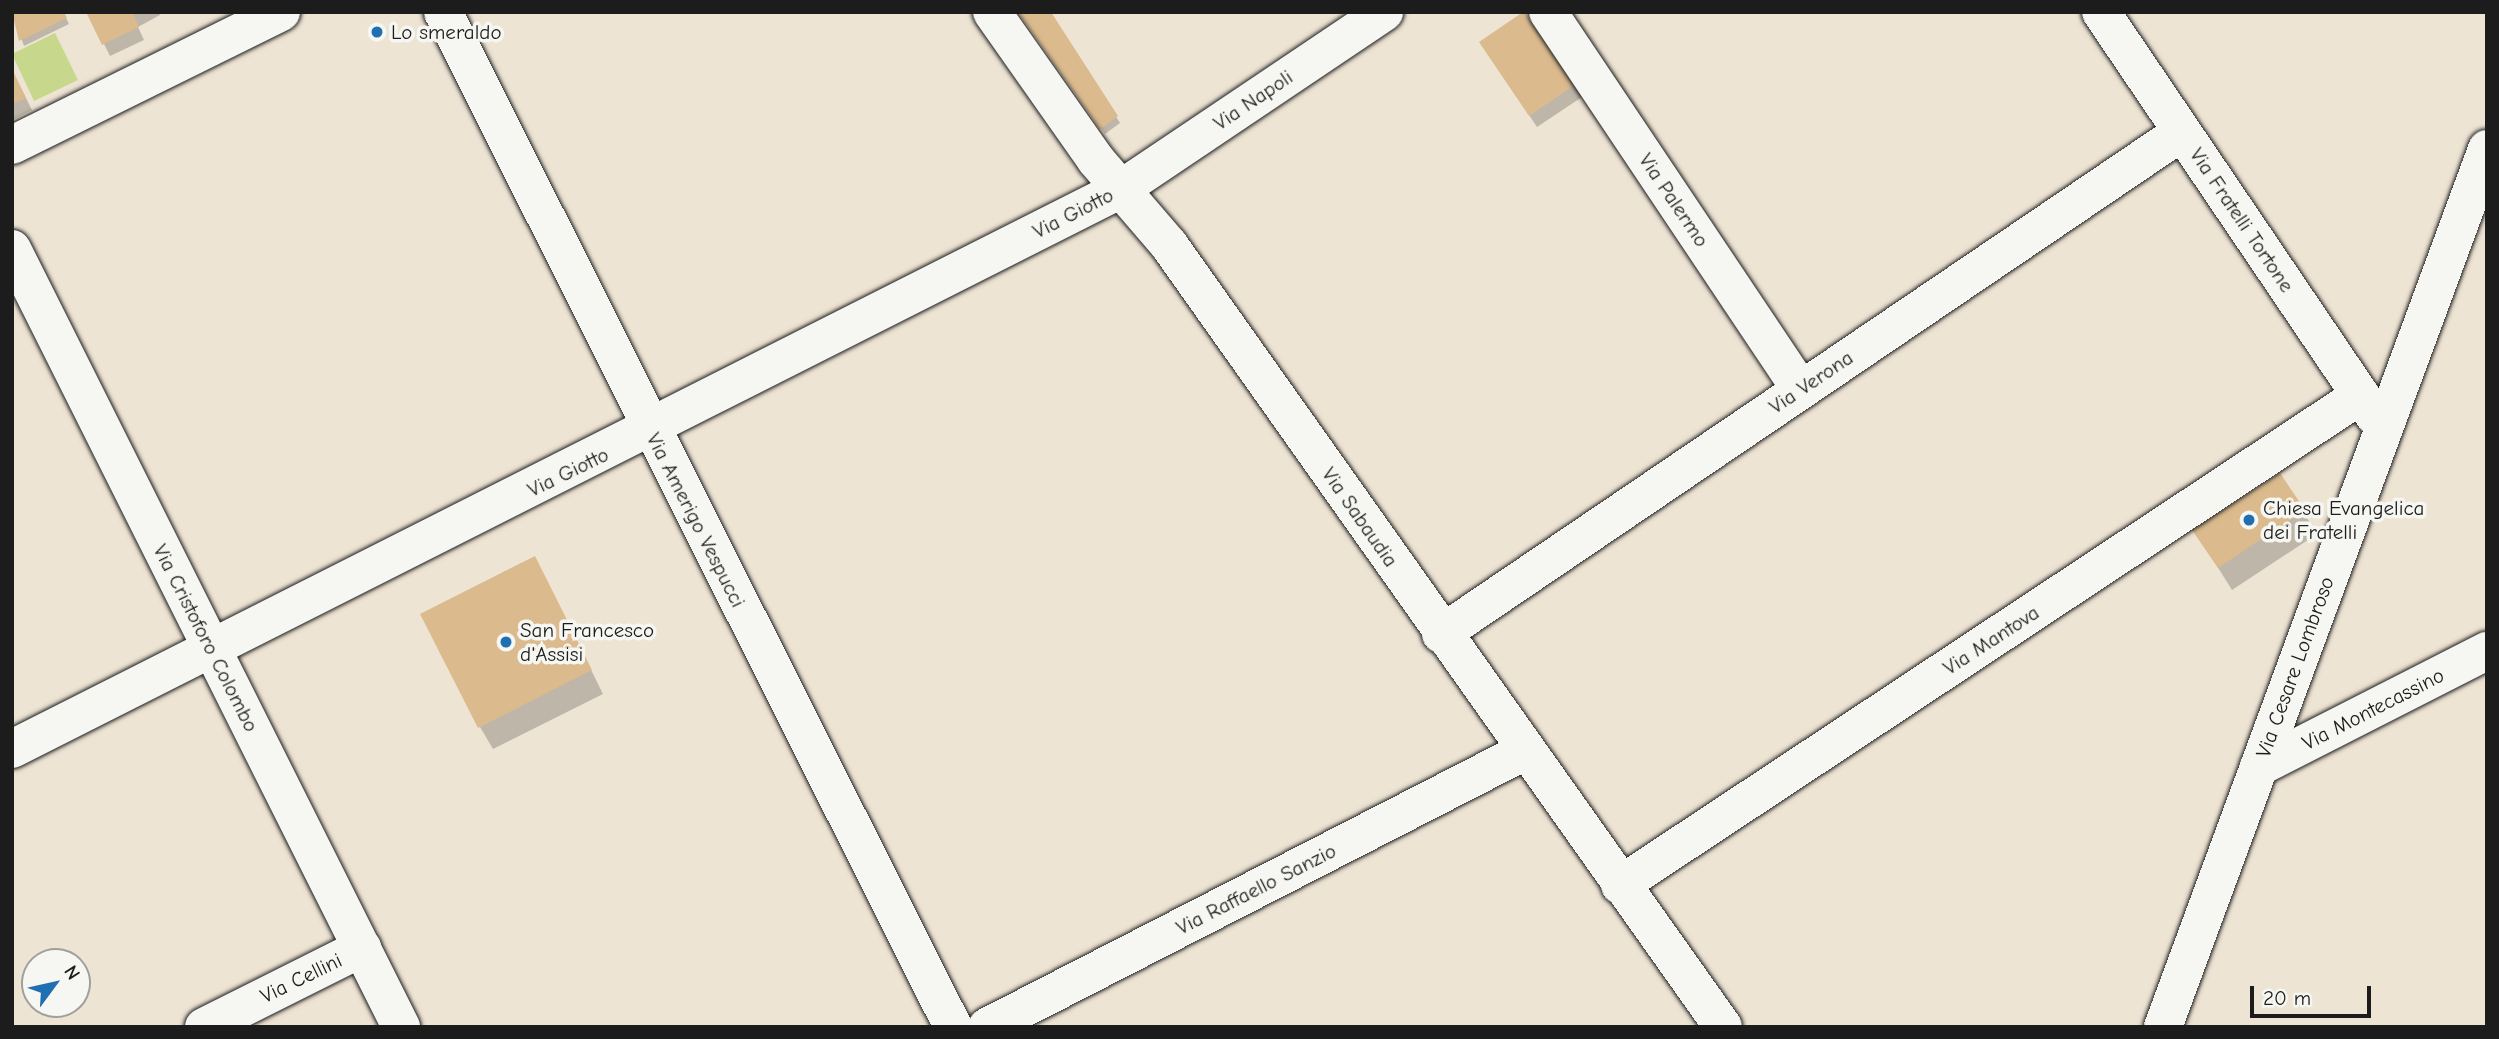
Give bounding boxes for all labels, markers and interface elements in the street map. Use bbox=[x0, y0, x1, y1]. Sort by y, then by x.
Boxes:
place label: Lo smeraldo bbox=[391, 19, 502, 45]
marker: Lo smeraldo bbox=[369, 24, 385, 40]
street label: Via Napoli bbox=[1209, 64, 1297, 136]
street label: Via Fratelli Tortone bbox=[2184, 143, 2300, 297]
street label: Via Palermo bbox=[1633, 148, 1715, 252]
street label: Via Giotto bbox=[1028, 182, 1118, 244]
street label: Via Verona bbox=[1764, 345, 1858, 419]
street label: Via Amerigo Vespucci bbox=[641, 429, 751, 611]
street label: Via Giotto bbox=[523, 442, 613, 502]
street label: Via Sabaudia bbox=[1316, 462, 1404, 572]
place label: Chiesa Evangelica dei Fratelli bbox=[2263, 495, 2424, 545]
marker: Chiesa Evangelica dei Fratelli bbox=[2241, 512, 2257, 528]
street label: Via Cristoforo Colombo bbox=[148, 540, 264, 736]
street label: Via Cesare Lombroso bbox=[2251, 573, 2339, 761]
street label: Via Mantova bbox=[1938, 600, 2044, 680]
place label: San Francesco d'Assisi bbox=[520, 617, 654, 667]
marker: San Francesco d'Assisi bbox=[498, 634, 514, 650]
street label: Via Montecassino bbox=[2298, 662, 2448, 756]
street label: Via Raffaello Sanzio bbox=[1172, 838, 1340, 940]
street label: Via Cellini bbox=[256, 947, 346, 1009]
north arrow bbox=[21, 948, 91, 1018]
text: N bbox=[59, 961, 85, 984]
scale bar bbox=[2254, 972, 2375, 1016]
text: 20 m bbox=[2263, 986, 2311, 1010]

